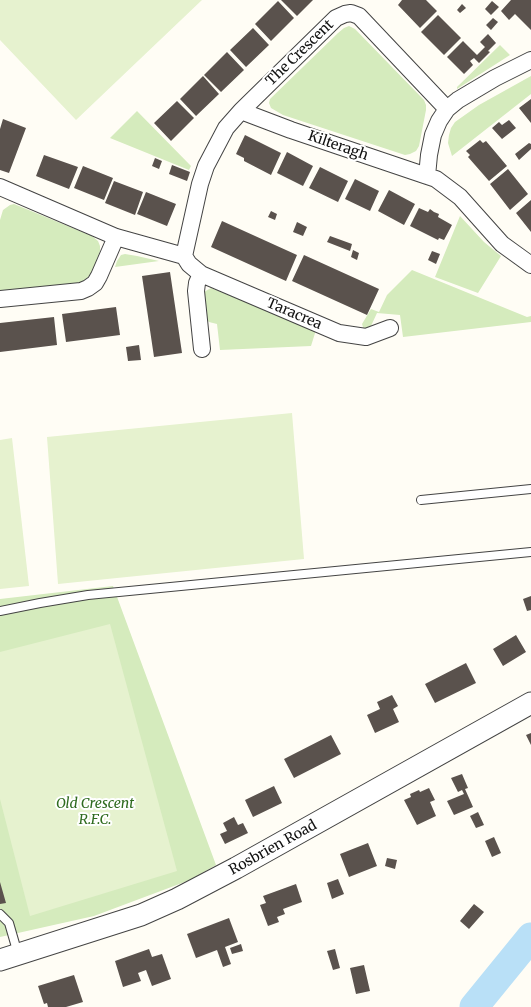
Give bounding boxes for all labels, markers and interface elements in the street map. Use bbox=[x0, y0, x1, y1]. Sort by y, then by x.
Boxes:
street label: The Crescent bbox=[263, 17, 337, 89]
street label: Kilteragh bbox=[306, 128, 370, 164]
street label: Taracrea bbox=[264, 295, 324, 333]
park label: Old Crescent R.F.C. bbox=[56, 796, 134, 828]
street label: Rosbrien Road bbox=[226, 817, 320, 879]

